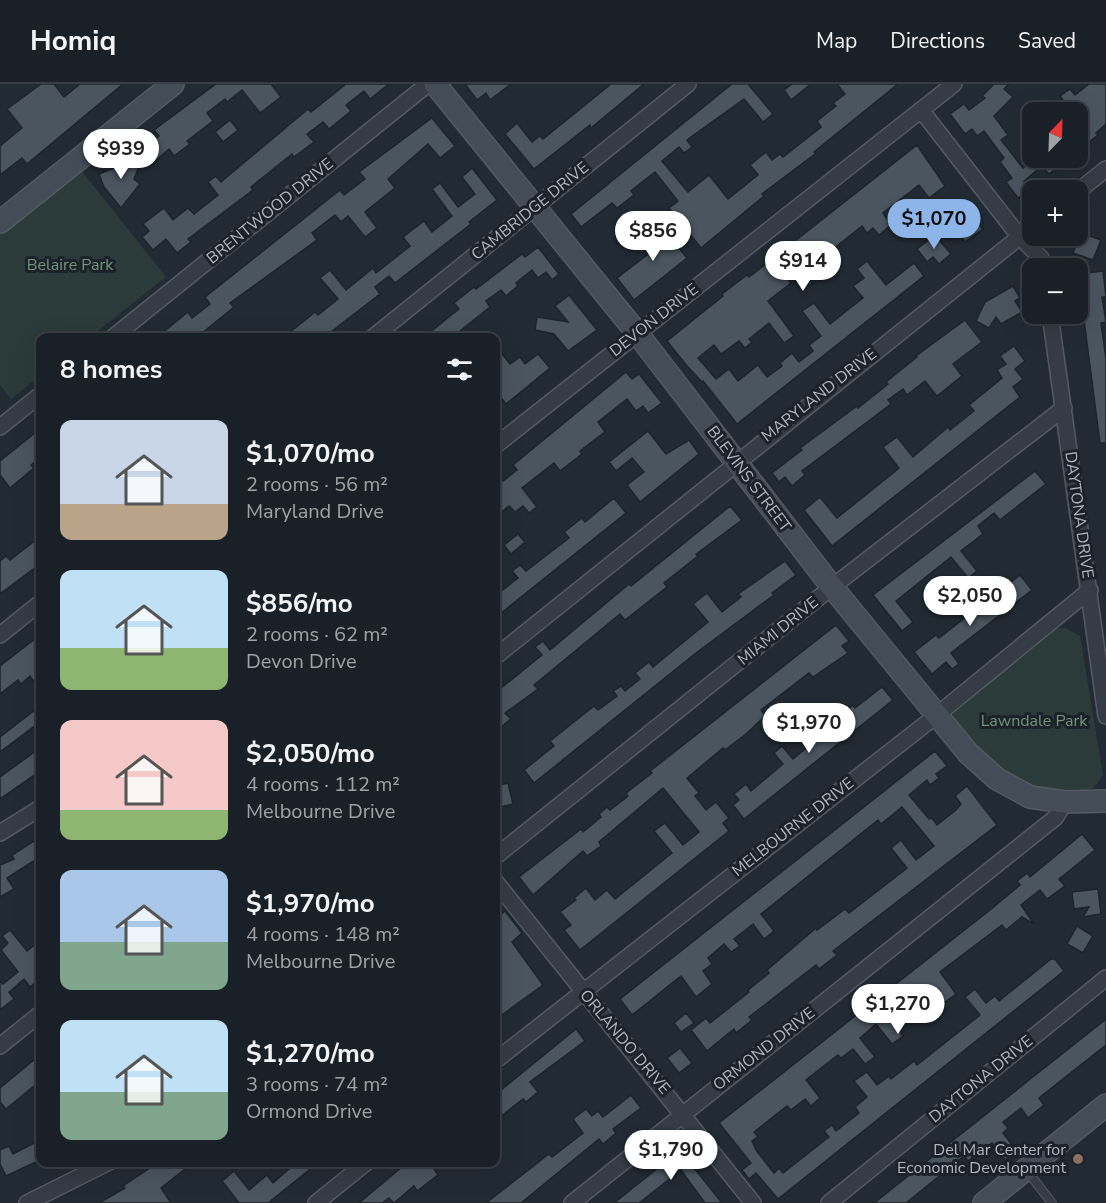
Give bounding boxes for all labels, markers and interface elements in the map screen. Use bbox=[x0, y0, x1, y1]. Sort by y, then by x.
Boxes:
text: Homiq bbox=[30, 22, 116, 60]
text: Map bbox=[816, 27, 857, 55]
text: Directions bbox=[890, 27, 985, 55]
text: Saved bbox=[1018, 27, 1076, 55]
north arrow bbox=[1022, 102, 1088, 168]
map controls bbox=[1022, 102, 1088, 324]
pin: $939 bbox=[85, 129, 157, 180]
text: $939 bbox=[97, 135, 145, 162]
street label: BRENTWOOD DRIVE bbox=[202, 153, 338, 269]
street label: CAMBRIDGE DRIVE bbox=[467, 157, 593, 265]
button: + bbox=[1022, 180, 1088, 246]
pin: $1,070 bbox=[885, 199, 983, 250]
text: $1,070 bbox=[902, 205, 966, 232]
pin: $856 bbox=[617, 211, 689, 262]
text: $856 bbox=[629, 217, 677, 244]
pin: $914 bbox=[767, 241, 839, 292]
text: $914 bbox=[779, 247, 827, 274]
park label: Belaire Park bbox=[27, 254, 114, 276]
button: − bbox=[1022, 258, 1088, 324]
street label: DEVON DRIVE bbox=[605, 278, 703, 362]
street label: MARYLAND DRIVE bbox=[757, 343, 881, 447]
text: 8 homes bbox=[60, 352, 162, 387]
icon: filters bbox=[443, 353, 476, 386]
street label: BLEVINS STREET bbox=[702, 421, 796, 537]
text: $1,070/mo bbox=[246, 436, 375, 471]
icon: home bbox=[108, 444, 180, 516]
street label: DAYTONA DRIVE bbox=[1059, 450, 1099, 580]
text: 2 rooms · 56 m² bbox=[246, 471, 388, 498]
text: Maryland Drive bbox=[246, 498, 384, 525]
pin: $2,050 bbox=[921, 576, 1019, 627]
text: $2,050 bbox=[938, 582, 1002, 609]
text: $856/mo bbox=[246, 586, 353, 621]
street label: MIAMI DRIVE bbox=[733, 592, 823, 670]
icon: home bbox=[108, 594, 180, 666]
text: 2 rooms · 62 m² bbox=[246, 621, 388, 648]
text: Devon Drive bbox=[246, 648, 357, 675]
pin: $1,970 bbox=[760, 703, 858, 754]
text: $1,970 bbox=[777, 709, 841, 736]
park label: Lawndale Park bbox=[981, 710, 1088, 732]
text: $2,050/mo bbox=[246, 736, 375, 771]
icon: home bbox=[108, 744, 180, 816]
text: 4 rooms · 112 m² bbox=[246, 771, 400, 798]
street label: MELBOURNE DRIVE bbox=[727, 772, 859, 882]
text: Melbourne Drive bbox=[246, 798, 395, 825]
text: $1,970/mo bbox=[246, 886, 375, 921]
icon: home bbox=[108, 894, 180, 966]
text: 4 rooms · 148 m² bbox=[246, 921, 400, 948]
text: Melbourne Drive bbox=[246, 948, 395, 975]
pin: $1,270 bbox=[849, 984, 947, 1035]
street label: ORLANDO DRIVE bbox=[575, 985, 675, 1099]
text: $1,270 bbox=[866, 990, 930, 1017]
street label: ORMOND DRIVE bbox=[708, 1002, 820, 1096]
street label: DAYTONA DRIVE bbox=[924, 1030, 1038, 1128]
text: $1,270/mo bbox=[246, 1036, 375, 1071]
icon: home bbox=[108, 1044, 180, 1116]
text: 3 rooms · 74 m² bbox=[246, 1071, 388, 1098]
text: Ormond Drive bbox=[246, 1098, 372, 1125]
pin: $1,790 bbox=[622, 1130, 720, 1181]
text: $1,790 bbox=[639, 1136, 703, 1163]
place label: Del Mar Center for Economic Development bbox=[897, 1139, 1066, 1179]
marker: Del Mar Center for Economic Development bbox=[1071, 1152, 1085, 1166]

